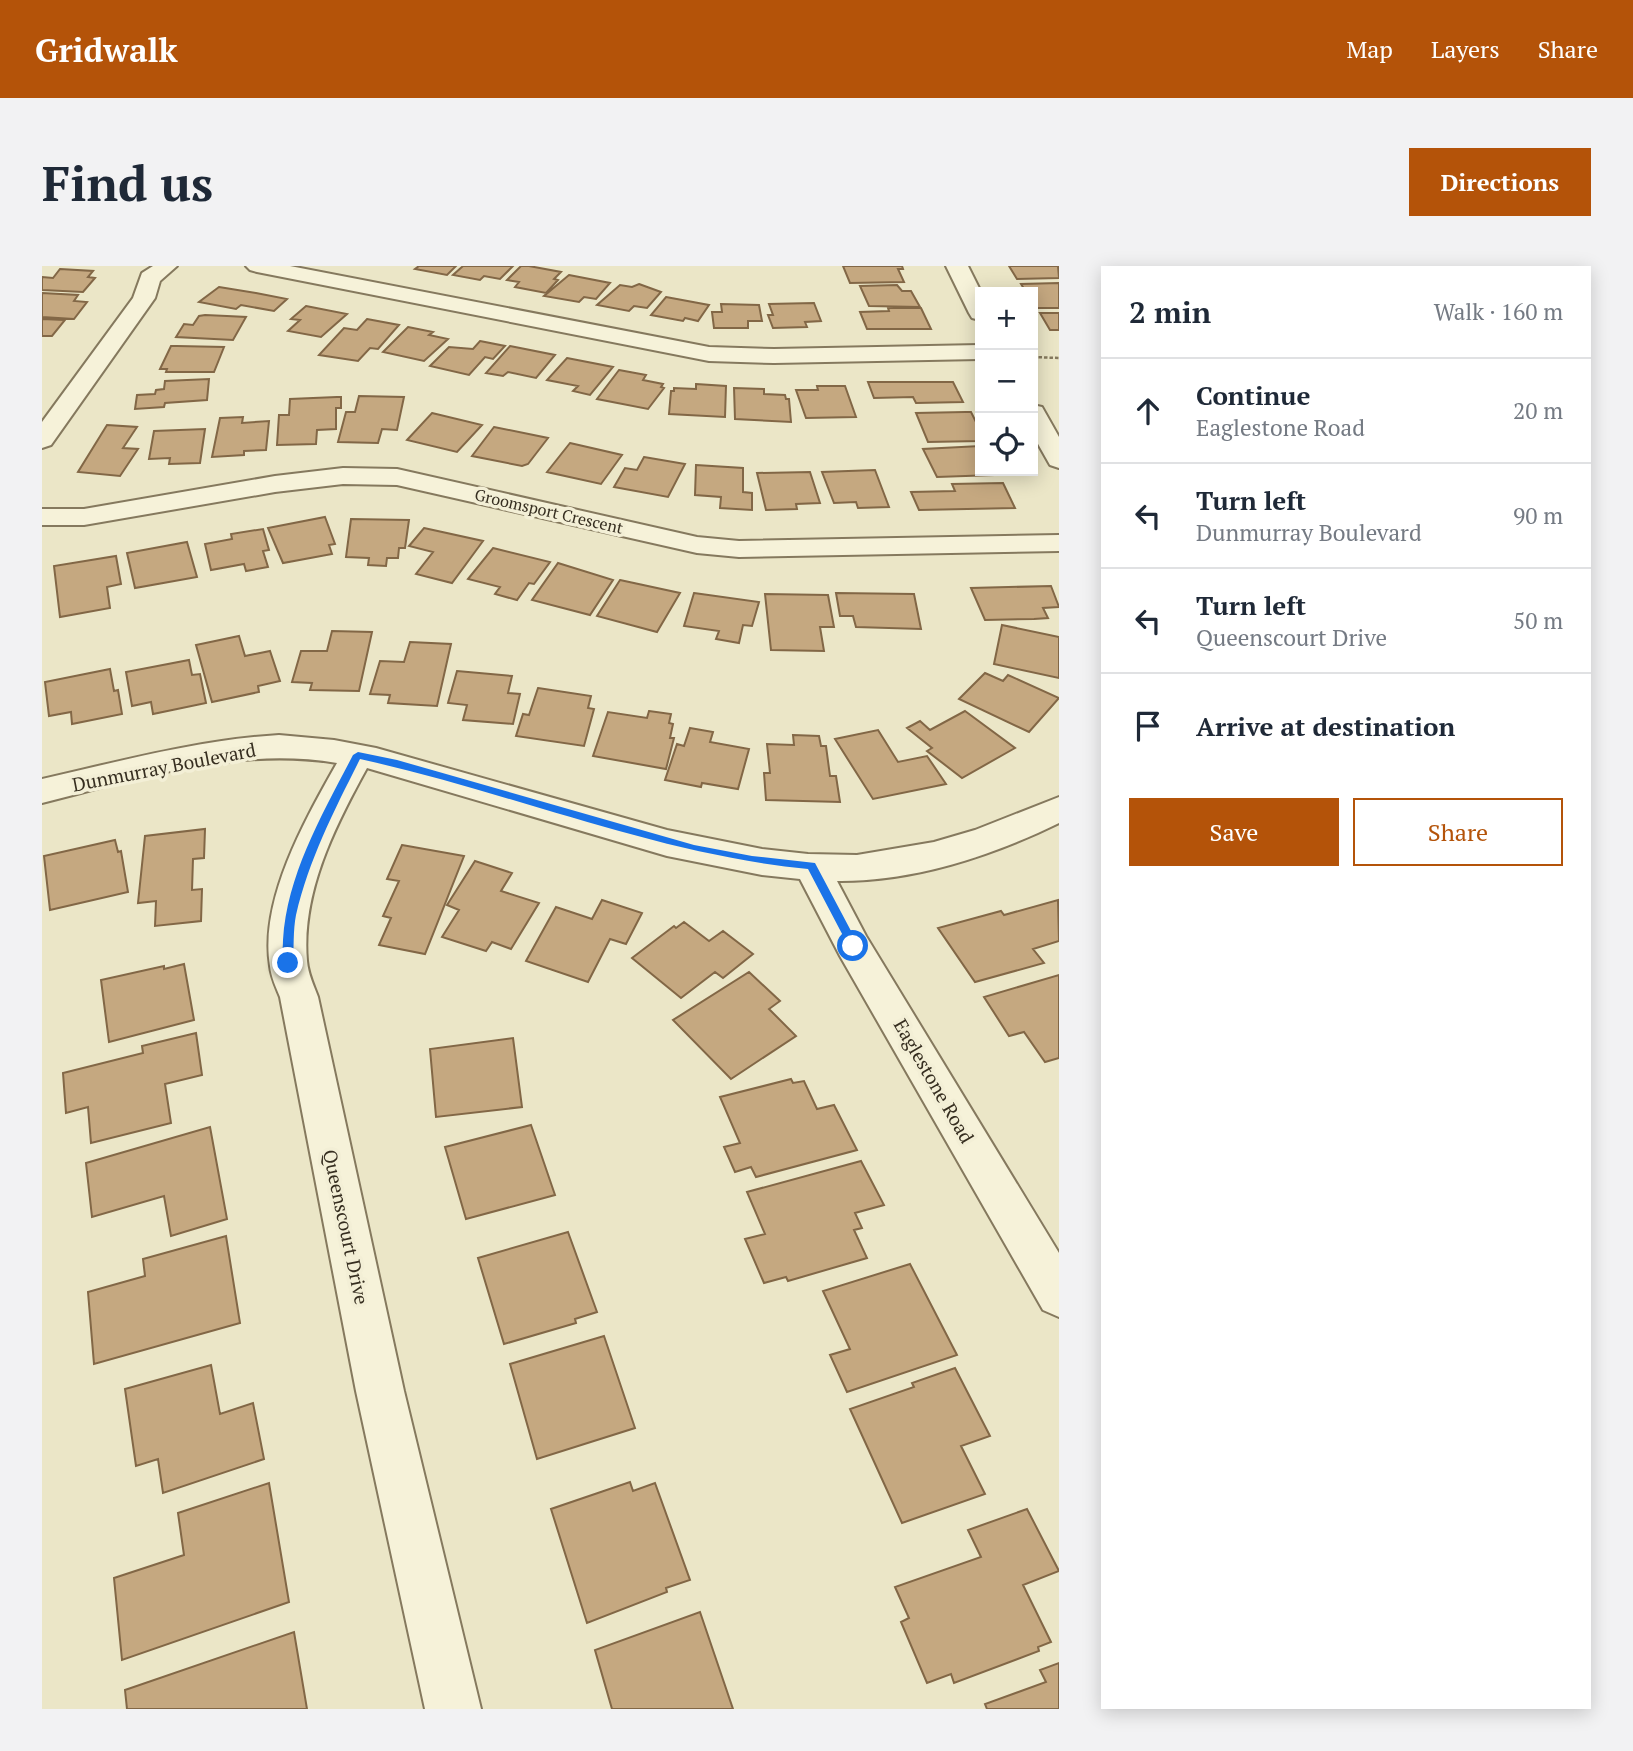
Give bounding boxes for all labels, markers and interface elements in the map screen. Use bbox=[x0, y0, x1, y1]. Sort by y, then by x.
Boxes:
text: Gridwalk bbox=[35, 28, 178, 71]
text: Map bbox=[1346, 33, 1393, 65]
text: Layers bbox=[1431, 33, 1500, 65]
text: Share bbox=[1538, 33, 1598, 65]
button: Directions bbox=[1409, 148, 1591, 216]
text: Find us bbox=[42, 150, 213, 215]
map controls bbox=[975, 287, 1038, 476]
button: + bbox=[975, 287, 1038, 350]
text: 2 min bbox=[1129, 292, 1211, 332]
text: Walk · 160 m bbox=[1434, 296, 1563, 327]
button: − bbox=[975, 350, 1038, 413]
text: Continue bbox=[1196, 378, 1310, 412]
icon: ahead bbox=[1129, 392, 1167, 430]
text: 20 m bbox=[1513, 395, 1563, 426]
text: Eaglestone Road bbox=[1196, 412, 1365, 443]
button: locate bbox=[975, 413, 1038, 476]
street label: Groomsport Crescent bbox=[473, 483, 625, 539]
text: Turn left bbox=[1196, 483, 1306, 517]
icon: left bbox=[1129, 497, 1167, 535]
text: 90 m bbox=[1513, 500, 1563, 531]
text: Dunmurray Boulevard bbox=[1196, 517, 1422, 548]
text: Turn left bbox=[1196, 588, 1306, 622]
icon: left bbox=[1129, 602, 1167, 640]
text: 50 m bbox=[1513, 605, 1563, 636]
text: Queenscourt Drive bbox=[1196, 622, 1387, 653]
icon: arrive bbox=[1129, 707, 1167, 745]
text: Arrive at destination bbox=[1196, 709, 1455, 743]
street label: Dunmurray Boulevard bbox=[70, 736, 258, 797]
button: Save bbox=[1129, 798, 1339, 866]
button: Share bbox=[1353, 798, 1563, 866]
route start bbox=[837, 930, 868, 961]
route end bbox=[272, 947, 303, 978]
street label: Eaglestone Road bbox=[889, 1014, 980, 1148]
street label: Queenscourt Drive bbox=[318, 1147, 375, 1307]

